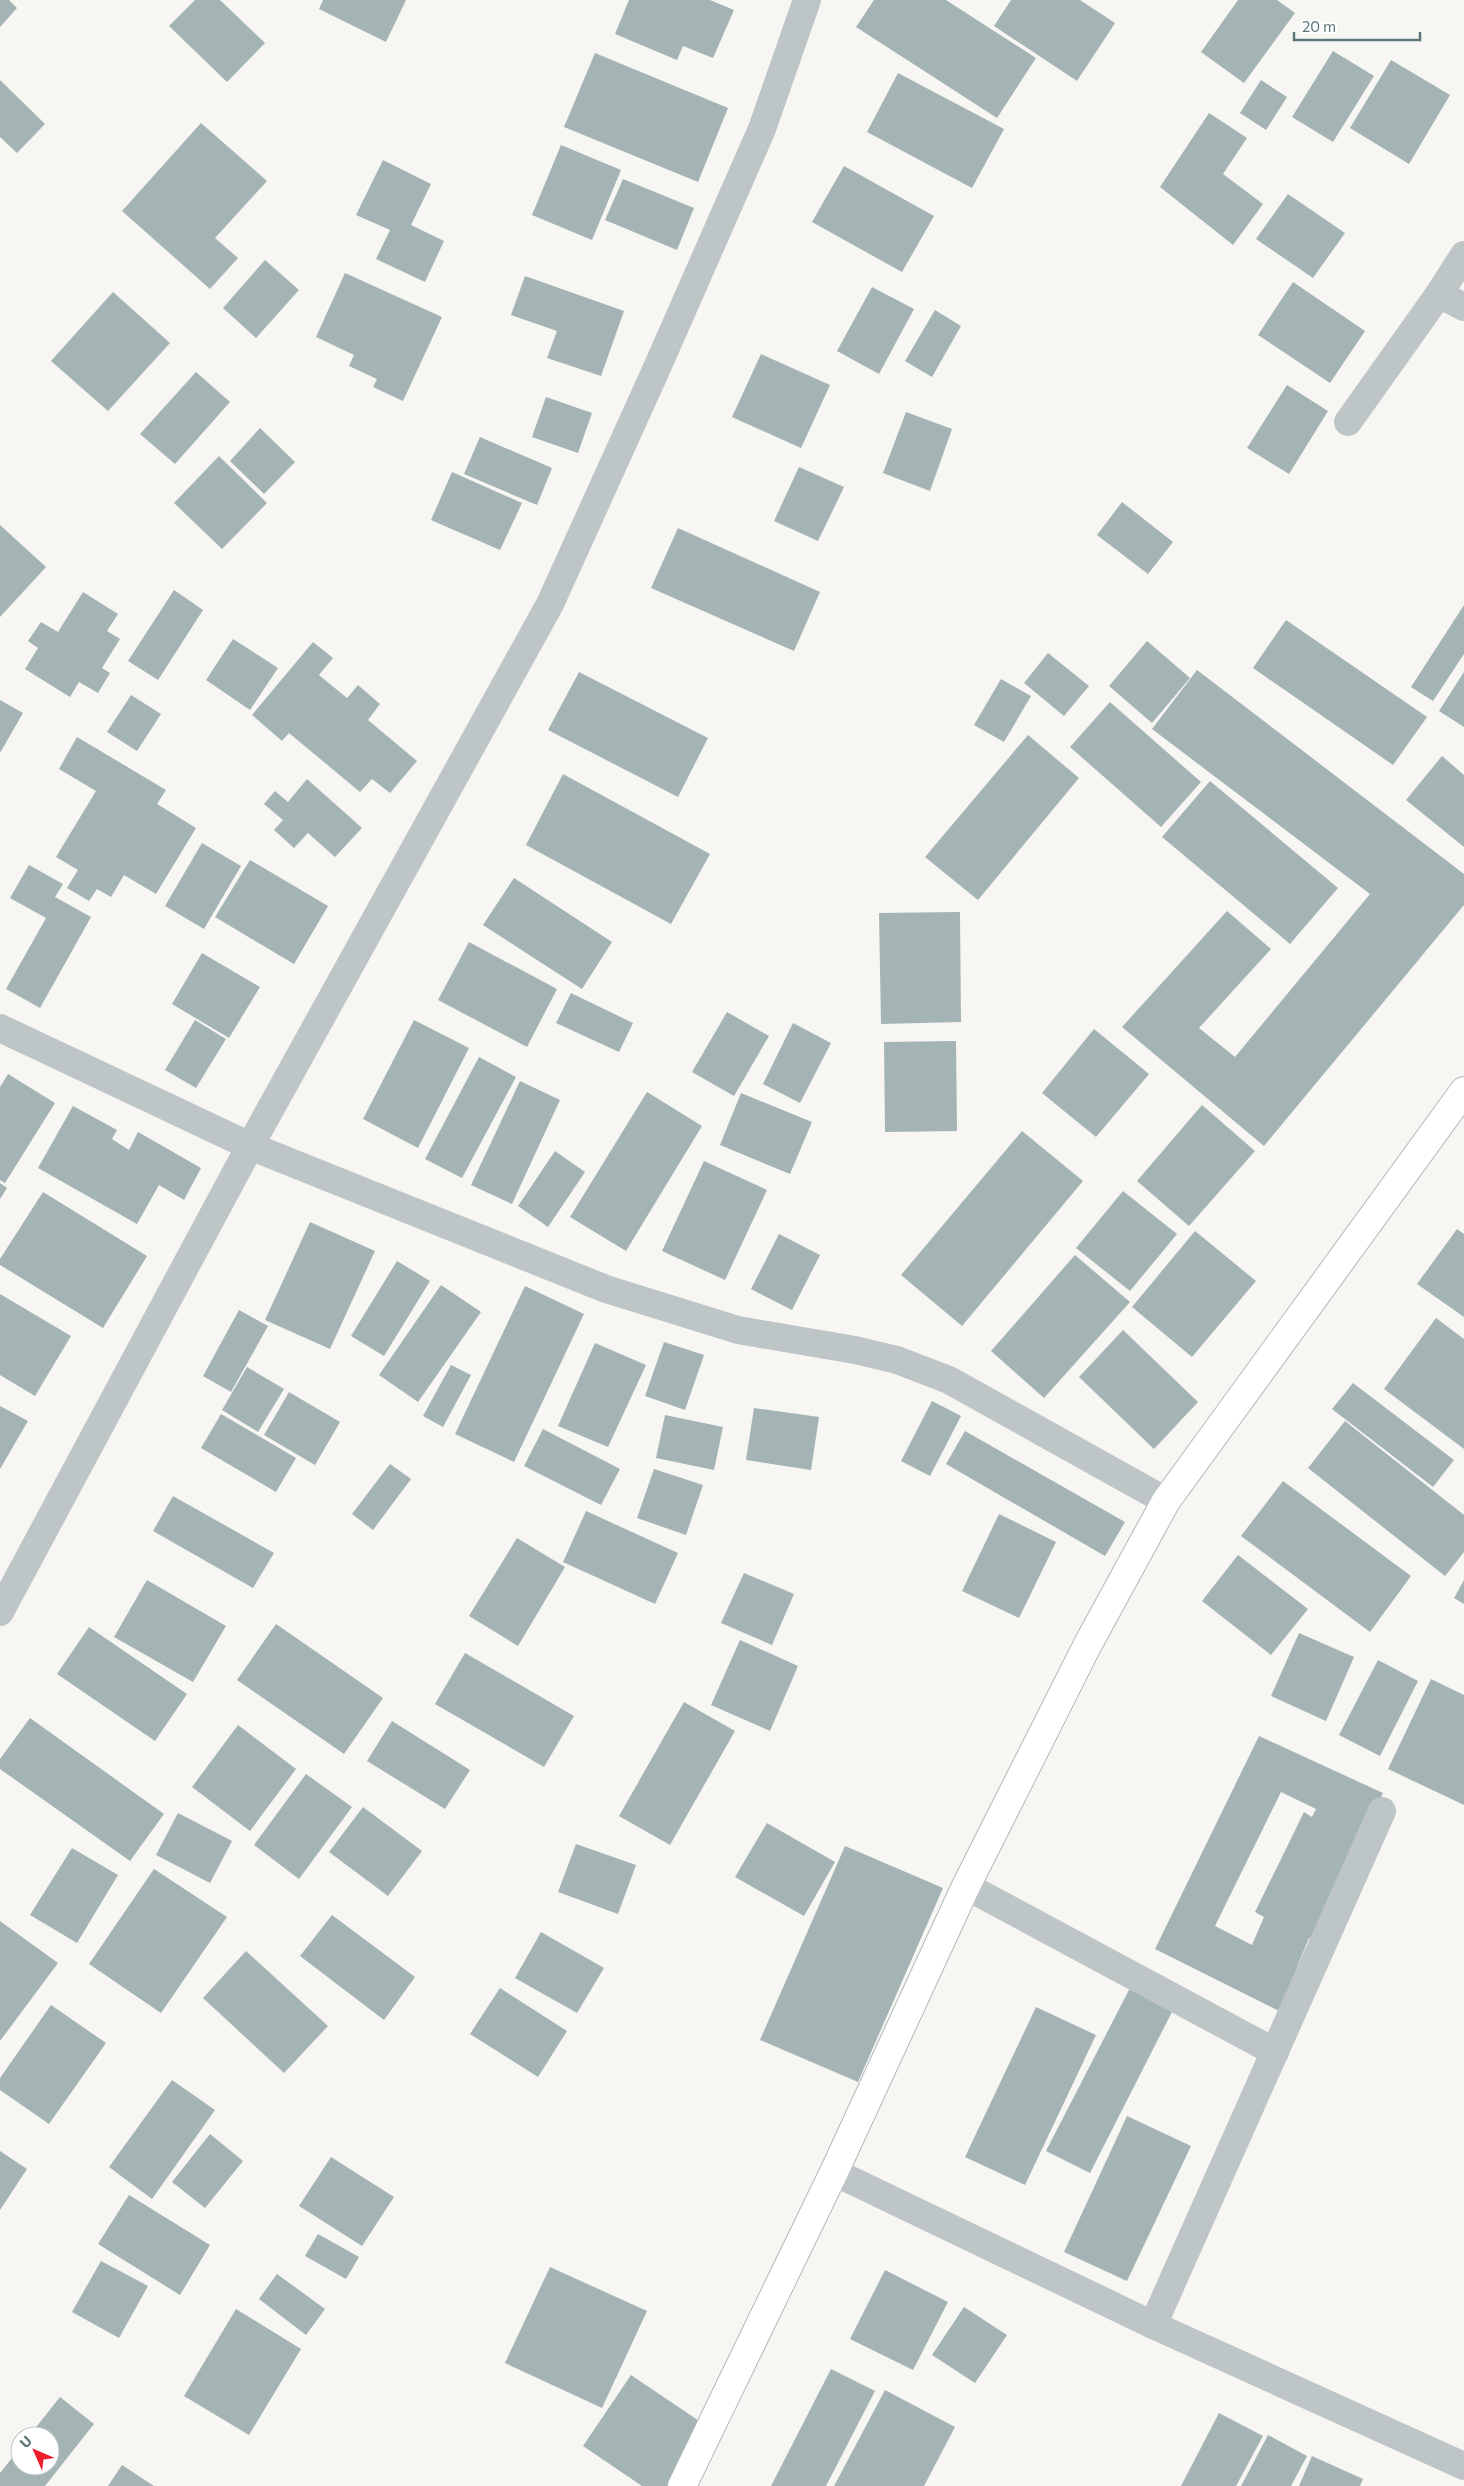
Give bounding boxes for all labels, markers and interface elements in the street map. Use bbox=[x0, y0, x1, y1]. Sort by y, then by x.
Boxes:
scale bar bbox=[1294, 10, 1420, 42]
text: 20 m bbox=[1302, 17, 1336, 35]
north arrow bbox=[10, 2426, 60, 2476]
text: U bbox=[16, 2432, 35, 2451]

